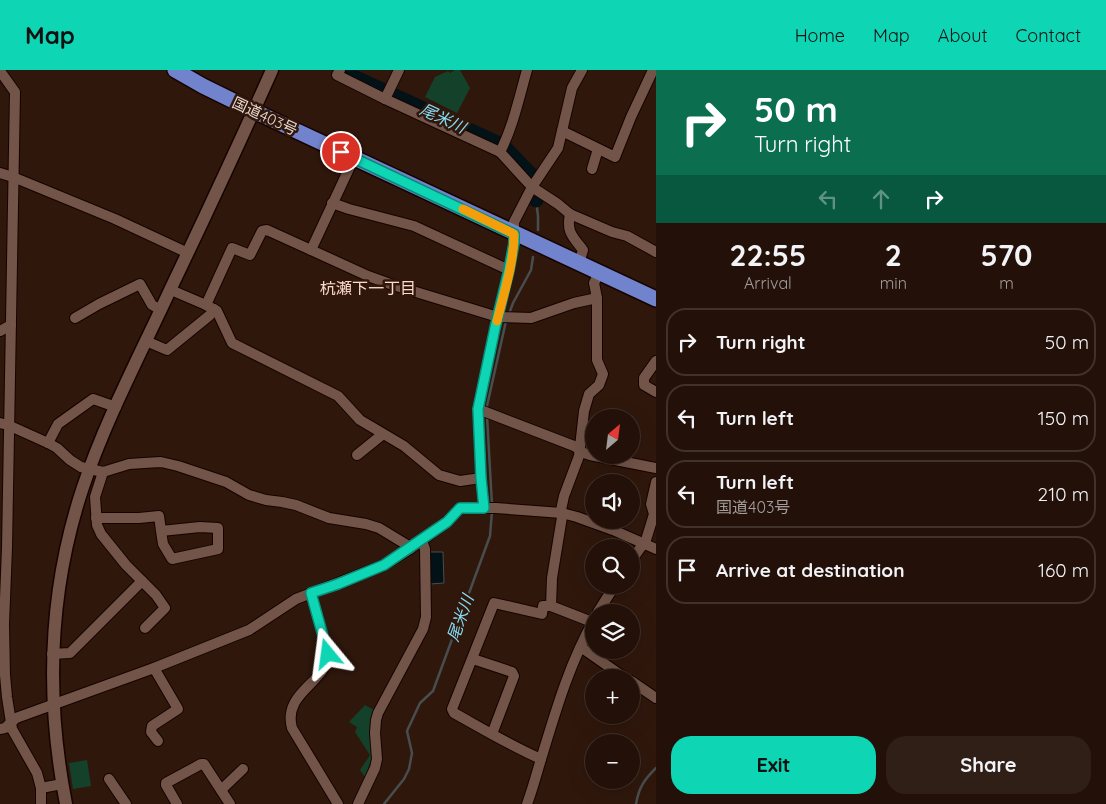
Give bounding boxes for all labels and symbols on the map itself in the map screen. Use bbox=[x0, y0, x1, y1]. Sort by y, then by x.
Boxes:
street label: 国道403号 bbox=[229, 93, 301, 139]
water label: 尾米川 bbox=[417, 99, 471, 138]
pin bbox=[320, 131, 362, 173]
district label: 杭瀬下一丁目 bbox=[320, 278, 416, 298]
north arrow bbox=[585, 409, 640, 464]
water label: 尾米川 bbox=[442, 590, 478, 644]
position arrow bbox=[301, 627, 353, 679]

